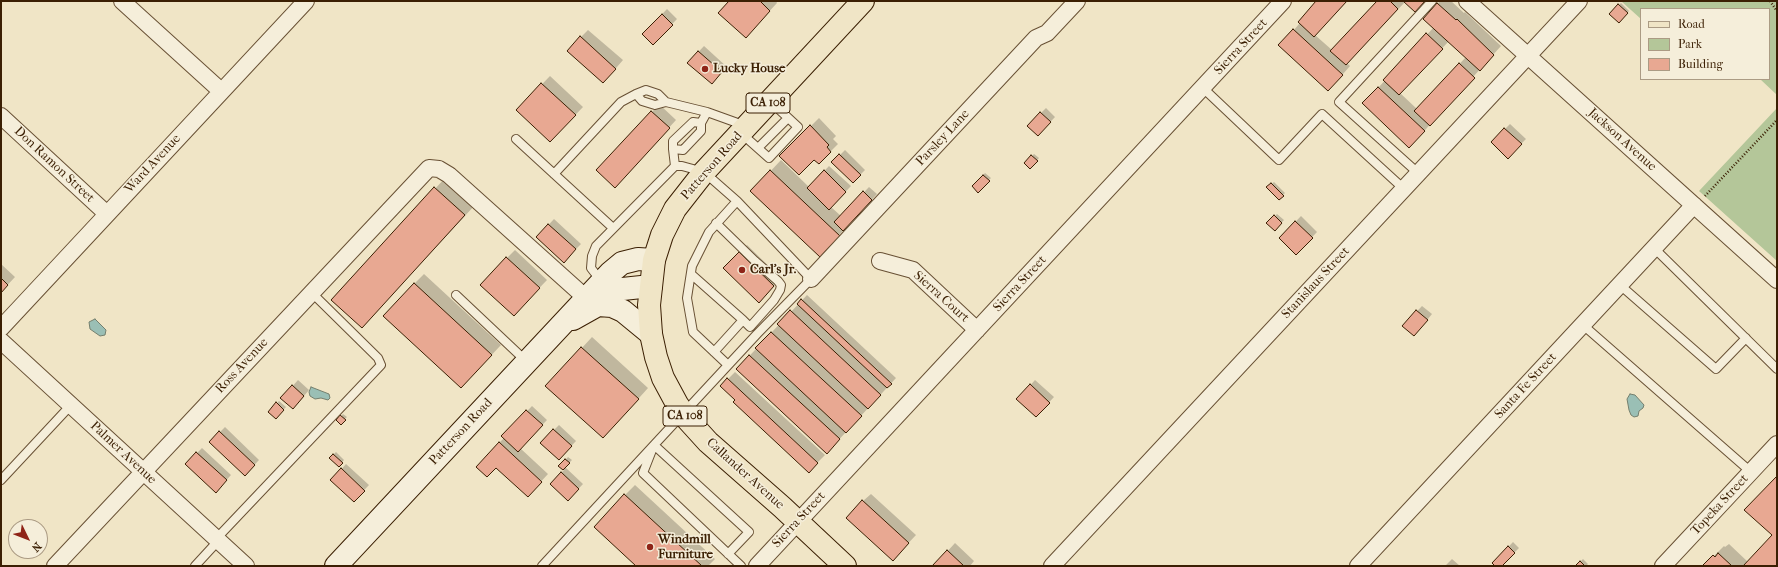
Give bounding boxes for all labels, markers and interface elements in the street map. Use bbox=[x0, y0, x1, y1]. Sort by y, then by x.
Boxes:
legend bbox=[1640, 8, 1770, 80]
street label: Sierra Street bbox=[1211, 16, 1271, 78]
text: Road bbox=[1678, 17, 1705, 31]
text: Park bbox=[1678, 37, 1702, 51]
text: Building bbox=[1678, 57, 1723, 71]
place label: Lucky House bbox=[713, 61, 785, 77]
marker: Lucky House bbox=[700, 64, 710, 74]
road number: CA 108 bbox=[746, 93, 790, 113]
street label: Jackson Avenue bbox=[1585, 105, 1659, 175]
street label: Parsley Lane bbox=[913, 107, 973, 169]
street label: Don Ramon Street bbox=[11, 124, 97, 206]
street label: Patterson Road bbox=[678, 129, 746, 203]
street label: Ward Avenue bbox=[122, 131, 184, 197]
street label: Stanislaus Street bbox=[1279, 244, 1353, 322]
street label: Sierra Street bbox=[990, 253, 1050, 315]
place label: Carl's Jr. bbox=[750, 262, 796, 278]
marker: Carl's Jr. bbox=[737, 265, 747, 275]
street label: Sierra Court bbox=[910, 268, 972, 326]
street label: Ross Avenue bbox=[212, 335, 272, 397]
street label: Santa Fe Street bbox=[1492, 350, 1560, 422]
street label: Patterson Road bbox=[426, 395, 496, 469]
road number: CA 108 bbox=[663, 406, 707, 426]
street label: Palmer Avenue bbox=[87, 418, 159, 488]
street label: Callander Avenue bbox=[703, 435, 787, 513]
street label: Topeka Street bbox=[1688, 471, 1752, 539]
street label: Sierra Street bbox=[769, 489, 829, 551]
north arrow bbox=[8, 519, 48, 559]
place label: Windmill Furniture bbox=[658, 532, 713, 563]
text: N bbox=[29, 539, 44, 554]
marker: Windmill Furniture bbox=[645, 542, 655, 552]

